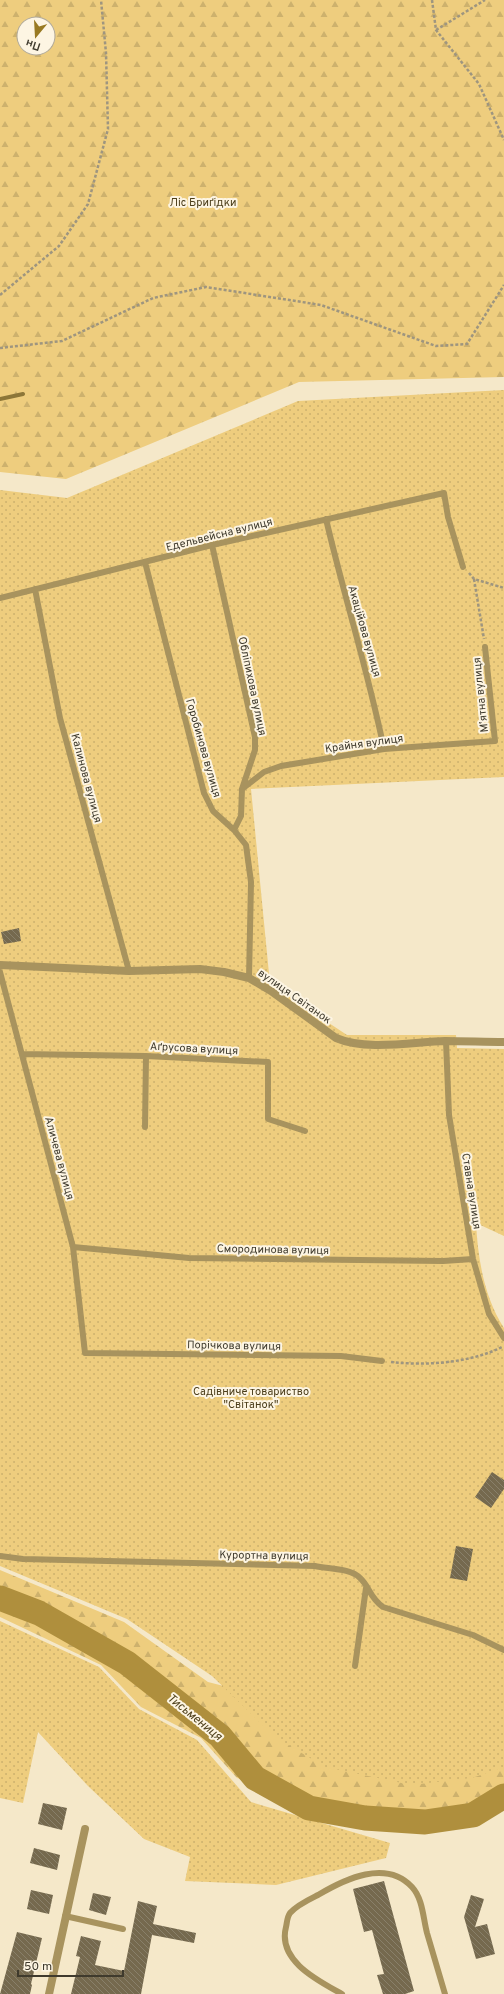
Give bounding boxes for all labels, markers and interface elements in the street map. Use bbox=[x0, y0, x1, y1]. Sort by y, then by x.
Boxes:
north arrow bbox=[16, 16, 56, 56]
text: Пн bbox=[24, 36, 42, 54]
park label: Ліс Бриґідки bbox=[170, 196, 237, 210]
street label: Едельвейсна вулиця bbox=[164, 515, 274, 555]
street label: Акаційова вулиця bbox=[344, 584, 384, 679]
street label: Обліпихова вулиця bbox=[235, 635, 269, 737]
street label: Мʼятна вулиця bbox=[470, 657, 492, 733]
street label: Горобинова вулиця bbox=[182, 697, 224, 799]
street label: Калинова вулиця bbox=[67, 732, 105, 824]
street label: Крайня вулиця bbox=[324, 732, 404, 756]
street label: вулиця Світанок bbox=[255, 966, 334, 1027]
street label: Аґрусова вулиця bbox=[149, 1040, 238, 1058]
street label: Аличева вулиця bbox=[41, 1115, 77, 1201]
street label: Ставна вулиця bbox=[458, 1152, 484, 1230]
street label: Смородинова вулиця bbox=[217, 1242, 329, 1258]
street label: Порічкова вулиця bbox=[187, 1338, 281, 1354]
park label: Садівниче товариство "Світанок" bbox=[193, 1385, 309, 1412]
street label: Курортна вулиця bbox=[219, 1548, 309, 1564]
water label: Тисьмениця bbox=[164, 1691, 226, 1745]
scale bar bbox=[18, 1952, 123, 1978]
text: 50 m bbox=[24, 1959, 52, 1975]

